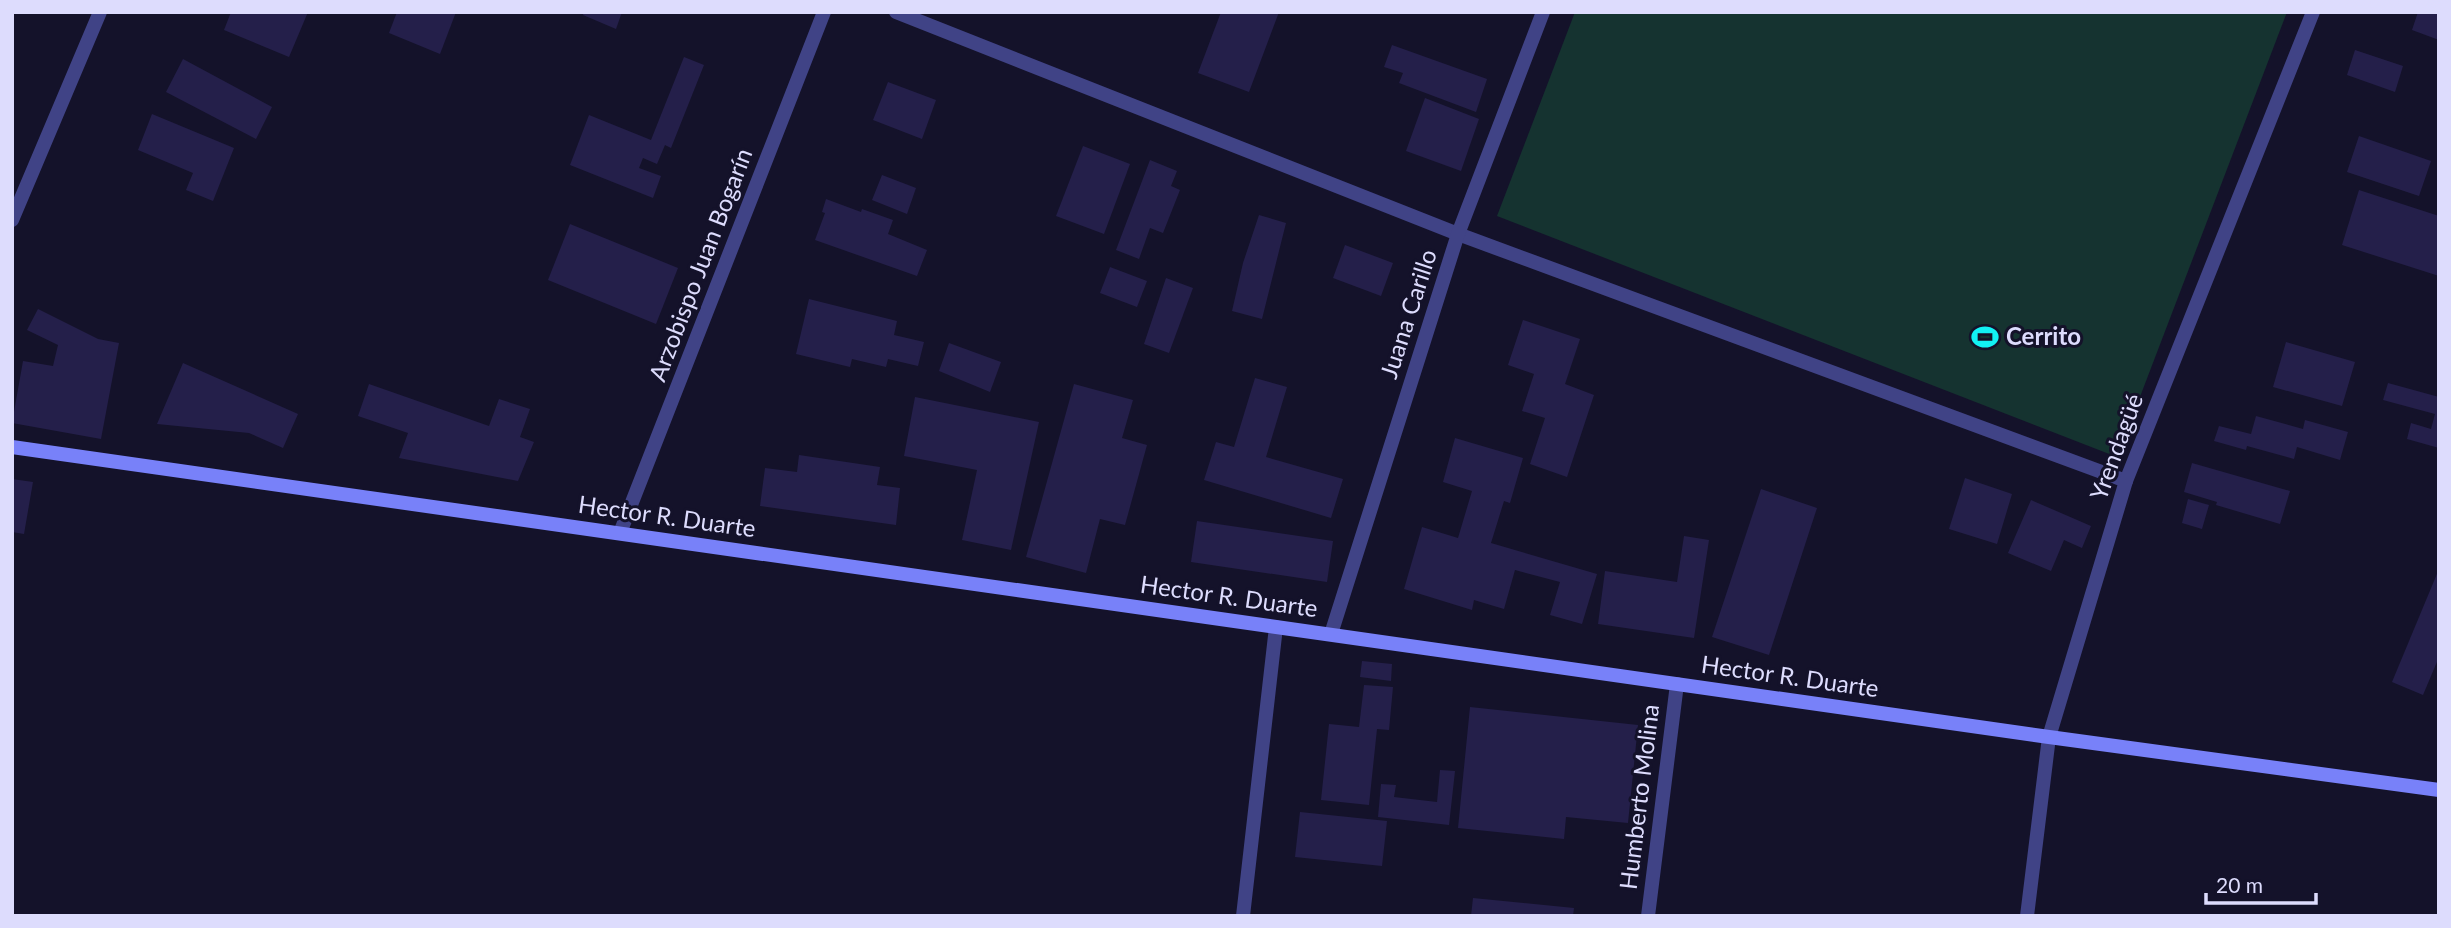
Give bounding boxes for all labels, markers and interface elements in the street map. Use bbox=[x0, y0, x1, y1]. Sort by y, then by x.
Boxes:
street label: Arzobispo Juan Bogarín bbox=[642, 144, 757, 385]
street label: Juana Carillo bbox=[1373, 245, 1442, 382]
place label: Cerrito bbox=[2006, 321, 2081, 350]
sports icon: Cerrito bbox=[1970, 322, 2000, 352]
street label: Yrendagüé bbox=[2083, 389, 2148, 504]
street label: Hector R. Duarte bbox=[577, 489, 758, 542]
street label: Hector R. Duarte bbox=[1139, 569, 1320, 622]
street label: Hector R. Duarte bbox=[1700, 649, 1881, 702]
street label: Humberto Molina bbox=[1613, 702, 1664, 891]
scale bar bbox=[2206, 862, 2316, 906]
text: 20 m bbox=[2216, 872, 2263, 897]

